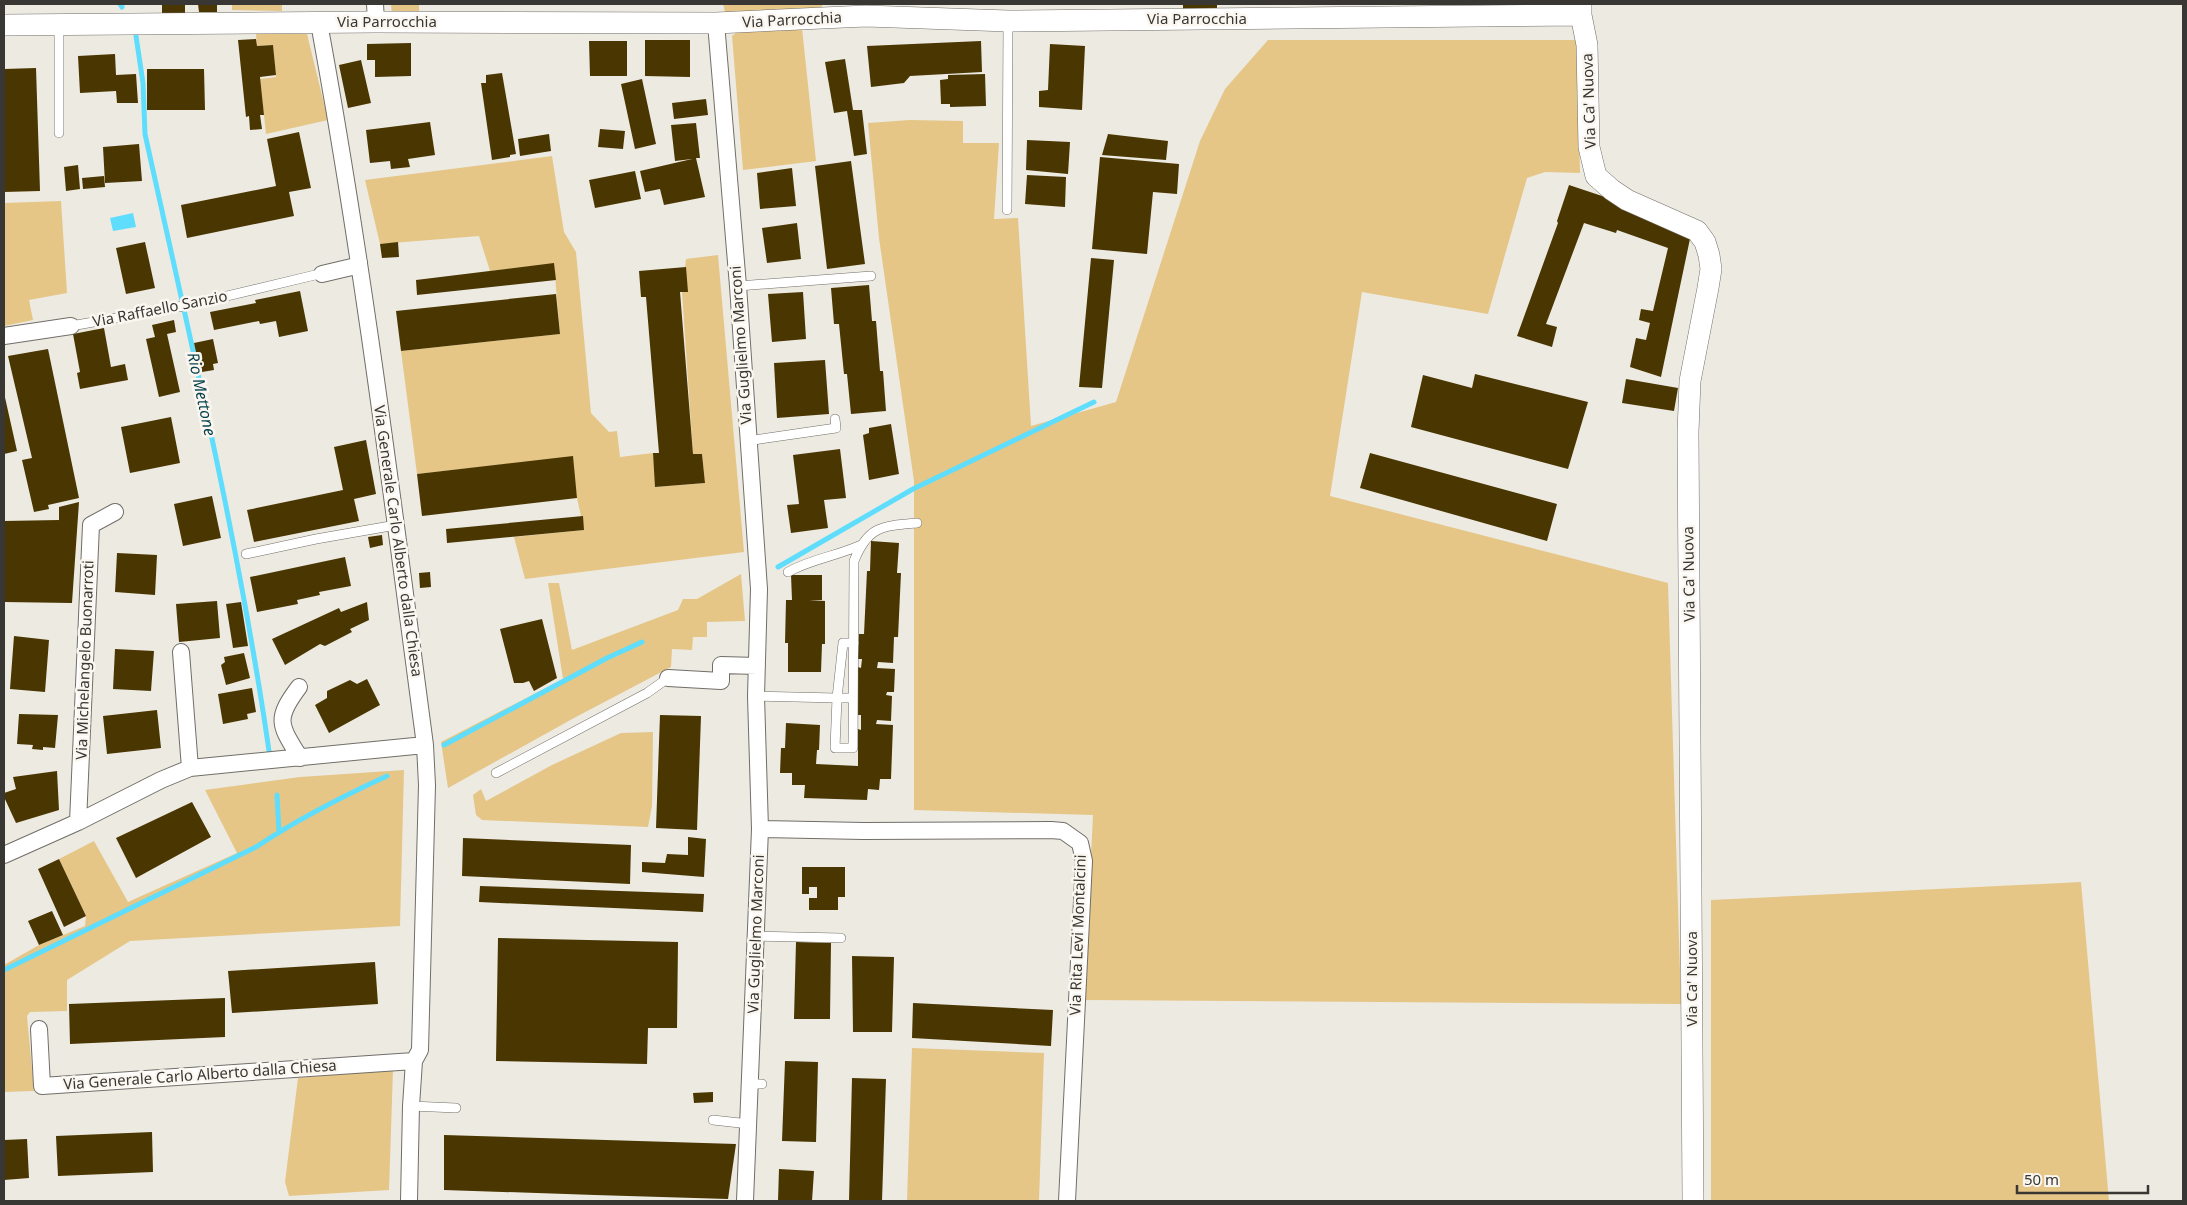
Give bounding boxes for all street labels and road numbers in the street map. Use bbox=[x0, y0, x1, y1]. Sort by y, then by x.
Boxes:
street label: Via Parrocchia bbox=[742, 6, 842, 32]
street label: Via Parrocchia bbox=[1147, 8, 1247, 28]
street label: Via Parrocchia bbox=[337, 11, 437, 31]
street label: Via Ca' Nuova bbox=[1576, 53, 1600, 149]
street label: Via Guglielmo Marconi bbox=[724, 265, 756, 425]
street label: Via Raffaello Sanzio bbox=[91, 285, 229, 331]
street label: Via Generale Carlo Alberto dalla Chiesa bbox=[370, 404, 428, 678]
street label: Via Ca' Nuova bbox=[1677, 526, 1699, 622]
street label: Via Michelangelo Buonarroti bbox=[71, 560, 97, 760]
street label: Via Guglielmo Marconi bbox=[742, 854, 768, 1014]
street label: Via Rita Levi Montalcini bbox=[1064, 854, 1090, 1016]
street label: Via Ca' Nuova bbox=[1681, 931, 1701, 1027]
street label: Via Generale Carlo Alberto dalla Chiesa bbox=[63, 1054, 337, 1094]

